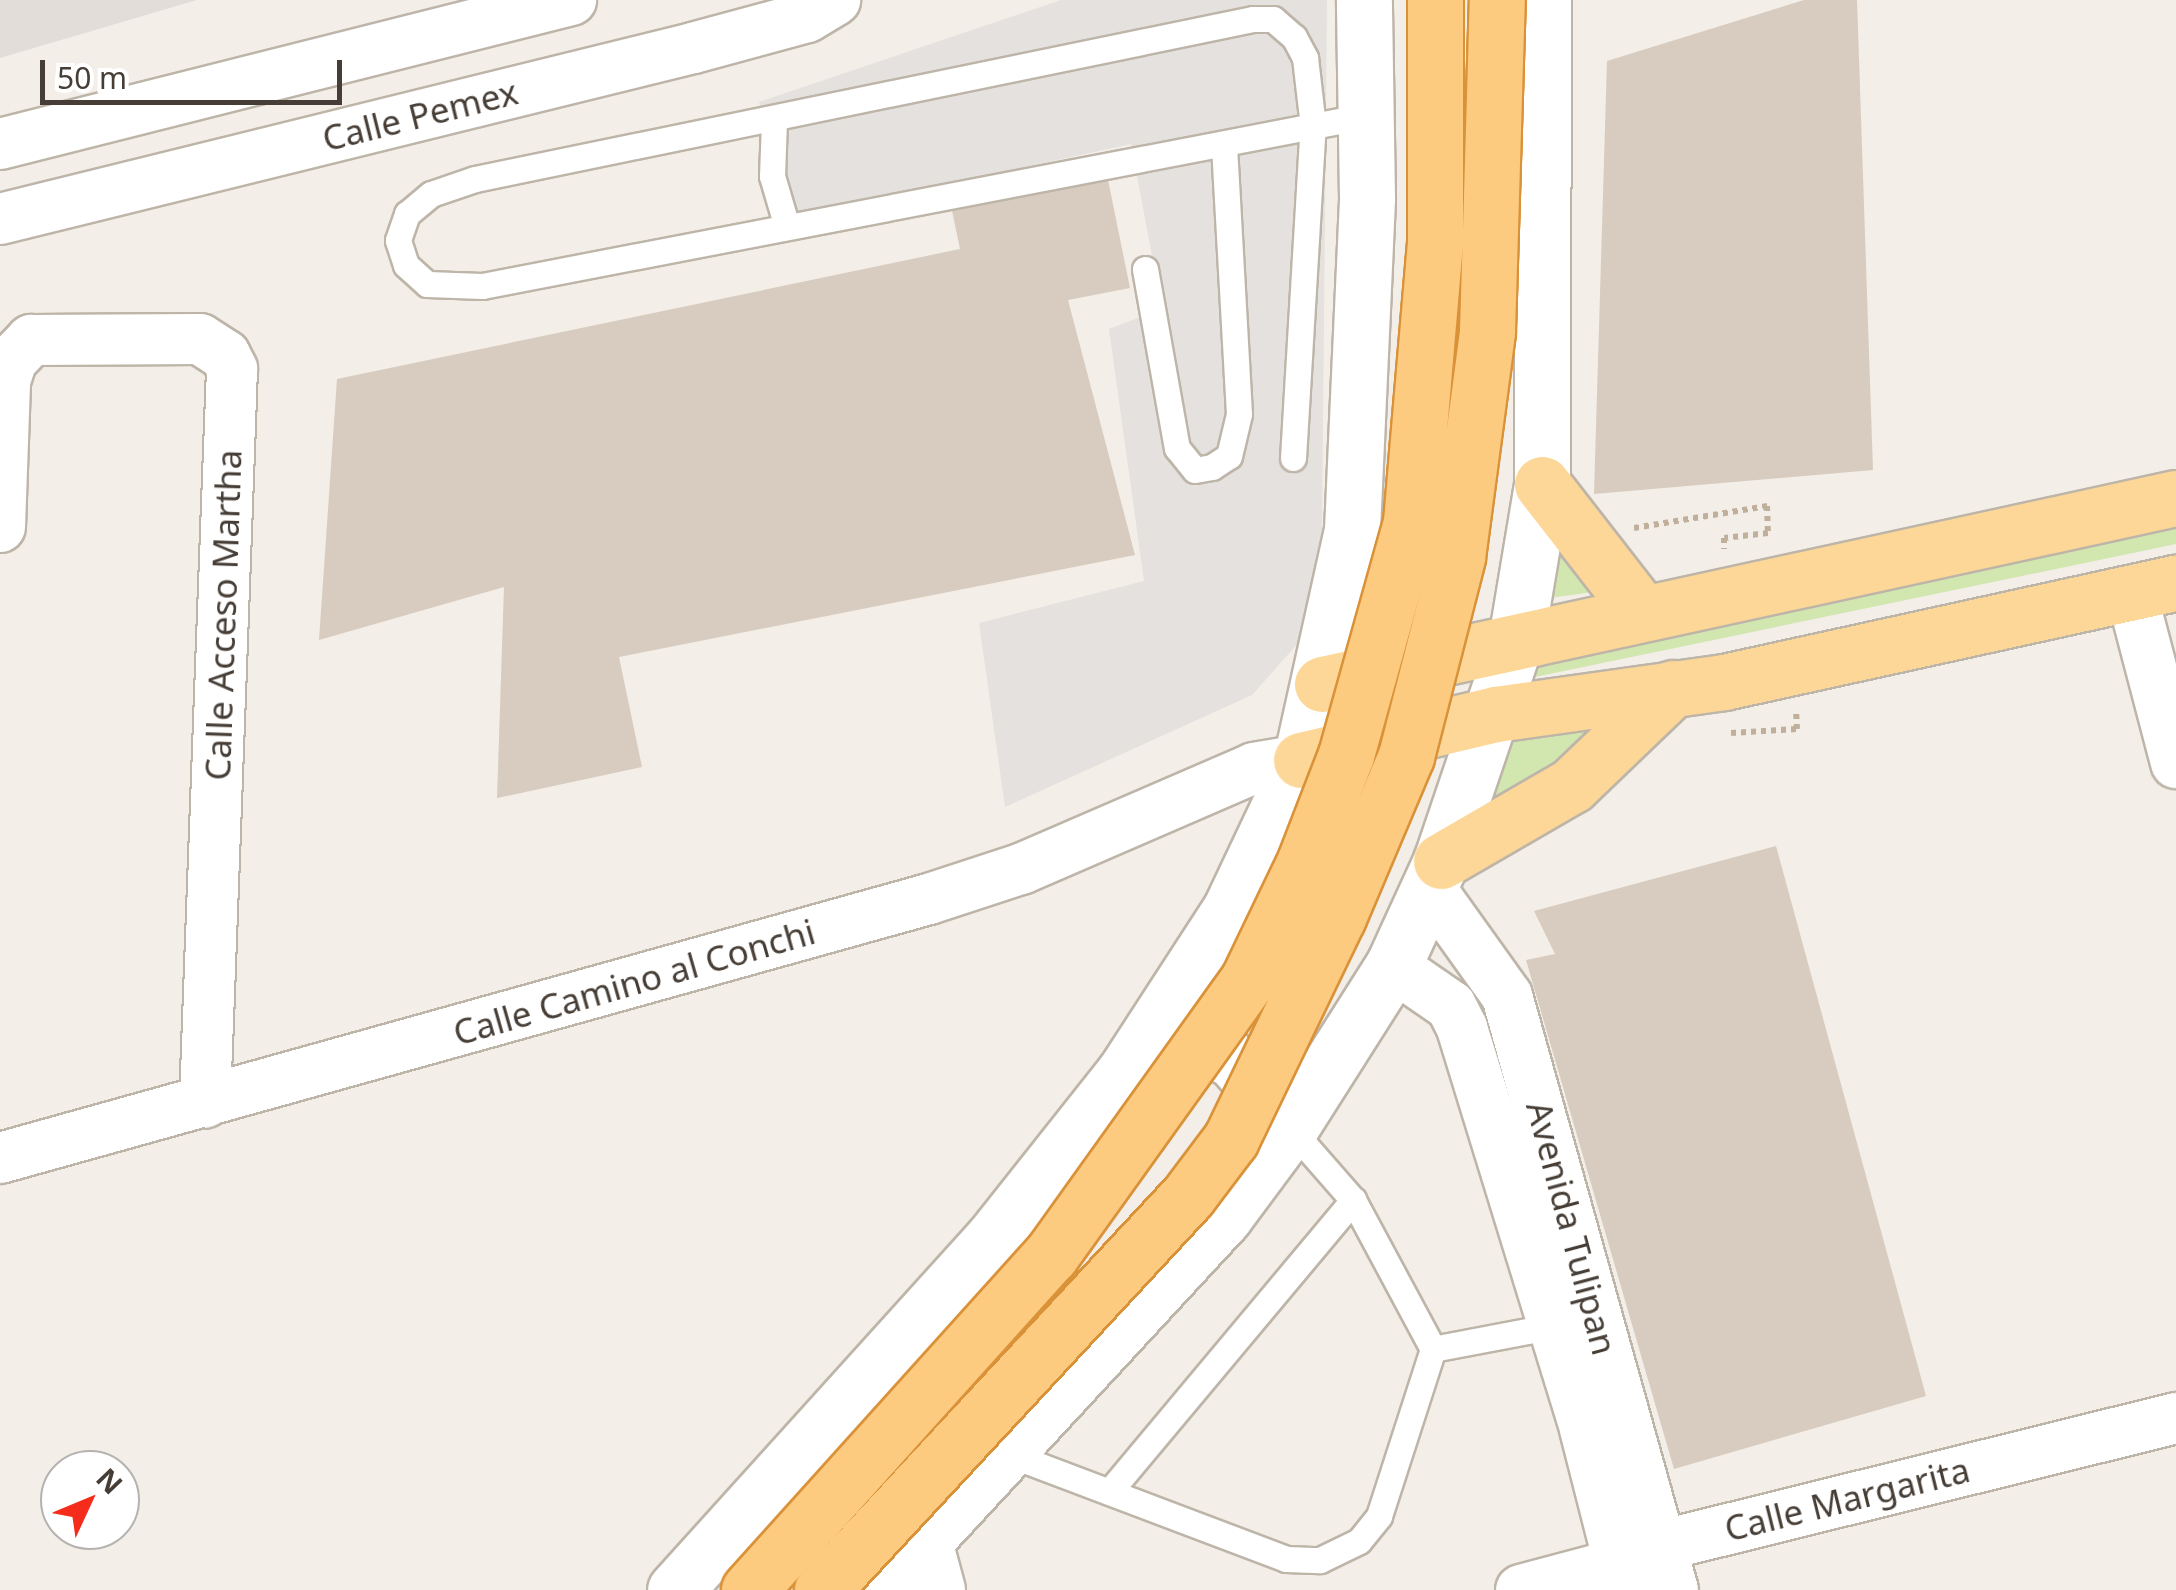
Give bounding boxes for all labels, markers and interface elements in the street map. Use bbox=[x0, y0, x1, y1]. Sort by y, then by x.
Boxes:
scale bar bbox=[45, 40, 348, 102]
text: 50 m bbox=[57, 57, 127, 98]
street label: Calle Pemex bbox=[318, 70, 522, 160]
street label: Calle Acceso Martha bbox=[196, 449, 250, 781]
street label: Calle Camino al Conchi bbox=[448, 910, 820, 1054]
street label: Avenida Tulipan bbox=[1518, 1097, 1626, 1359]
street label: Calle Margarita bbox=[1720, 1448, 1974, 1550]
north arrow bbox=[40, 1450, 140, 1550]
text: N bbox=[89, 1459, 132, 1502]

